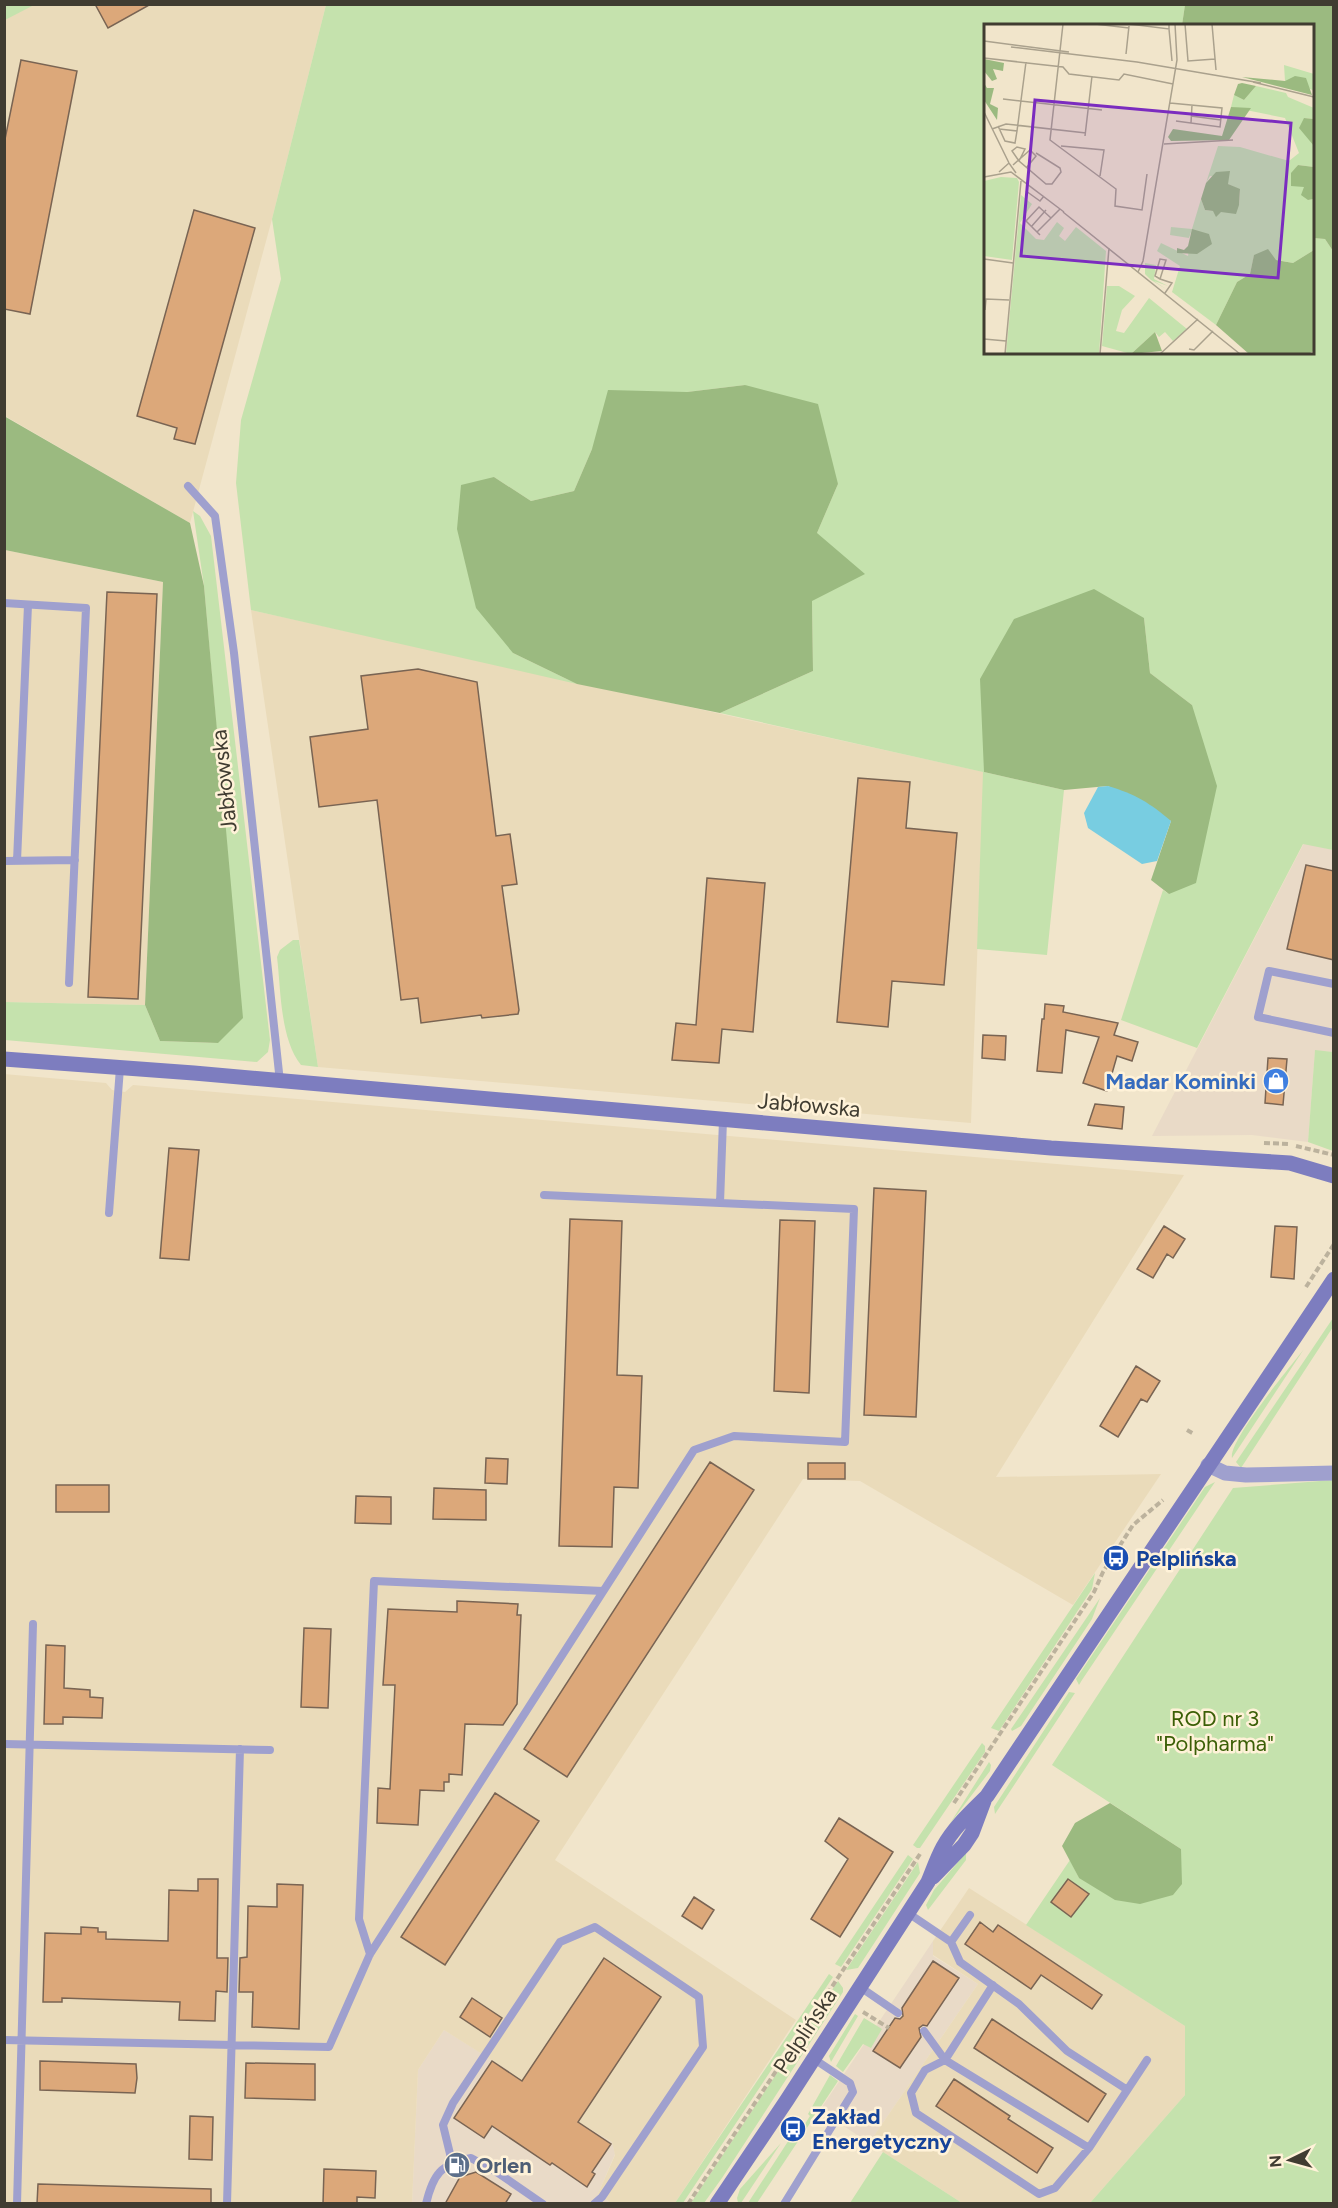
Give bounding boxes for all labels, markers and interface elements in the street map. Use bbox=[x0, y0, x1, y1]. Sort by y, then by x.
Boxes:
inset map bbox=[984, 24, 1314, 354]
street label: Jabłowska bbox=[205, 728, 243, 834]
shop icon: Madar Kominki bbox=[1261, 1066, 1291, 1096]
place label: Madar Kominki bbox=[1105, 1068, 1256, 1095]
street label: Jabłowska bbox=[756, 1087, 862, 1123]
bus stop icon: Pelplińska bbox=[1101, 1543, 1131, 1573]
place label: Pelplińska bbox=[1136, 1545, 1237, 1572]
park label: ROD nr 3 "Polpharma" bbox=[1156, 1705, 1274, 1757]
street label: Pelplińska bbox=[767, 1983, 843, 2079]
place label: Zakład Energetyczny bbox=[812, 2103, 952, 2155]
bus stop icon: Zakład Energetyczny bbox=[778, 2114, 808, 2144]
north arrow bbox=[1260, 2130, 1320, 2190]
fuel station icon: Orlen bbox=[442, 2150, 472, 2180]
place label: Orlen bbox=[476, 2152, 532, 2179]
text: N bbox=[1266, 2154, 1286, 2168]

